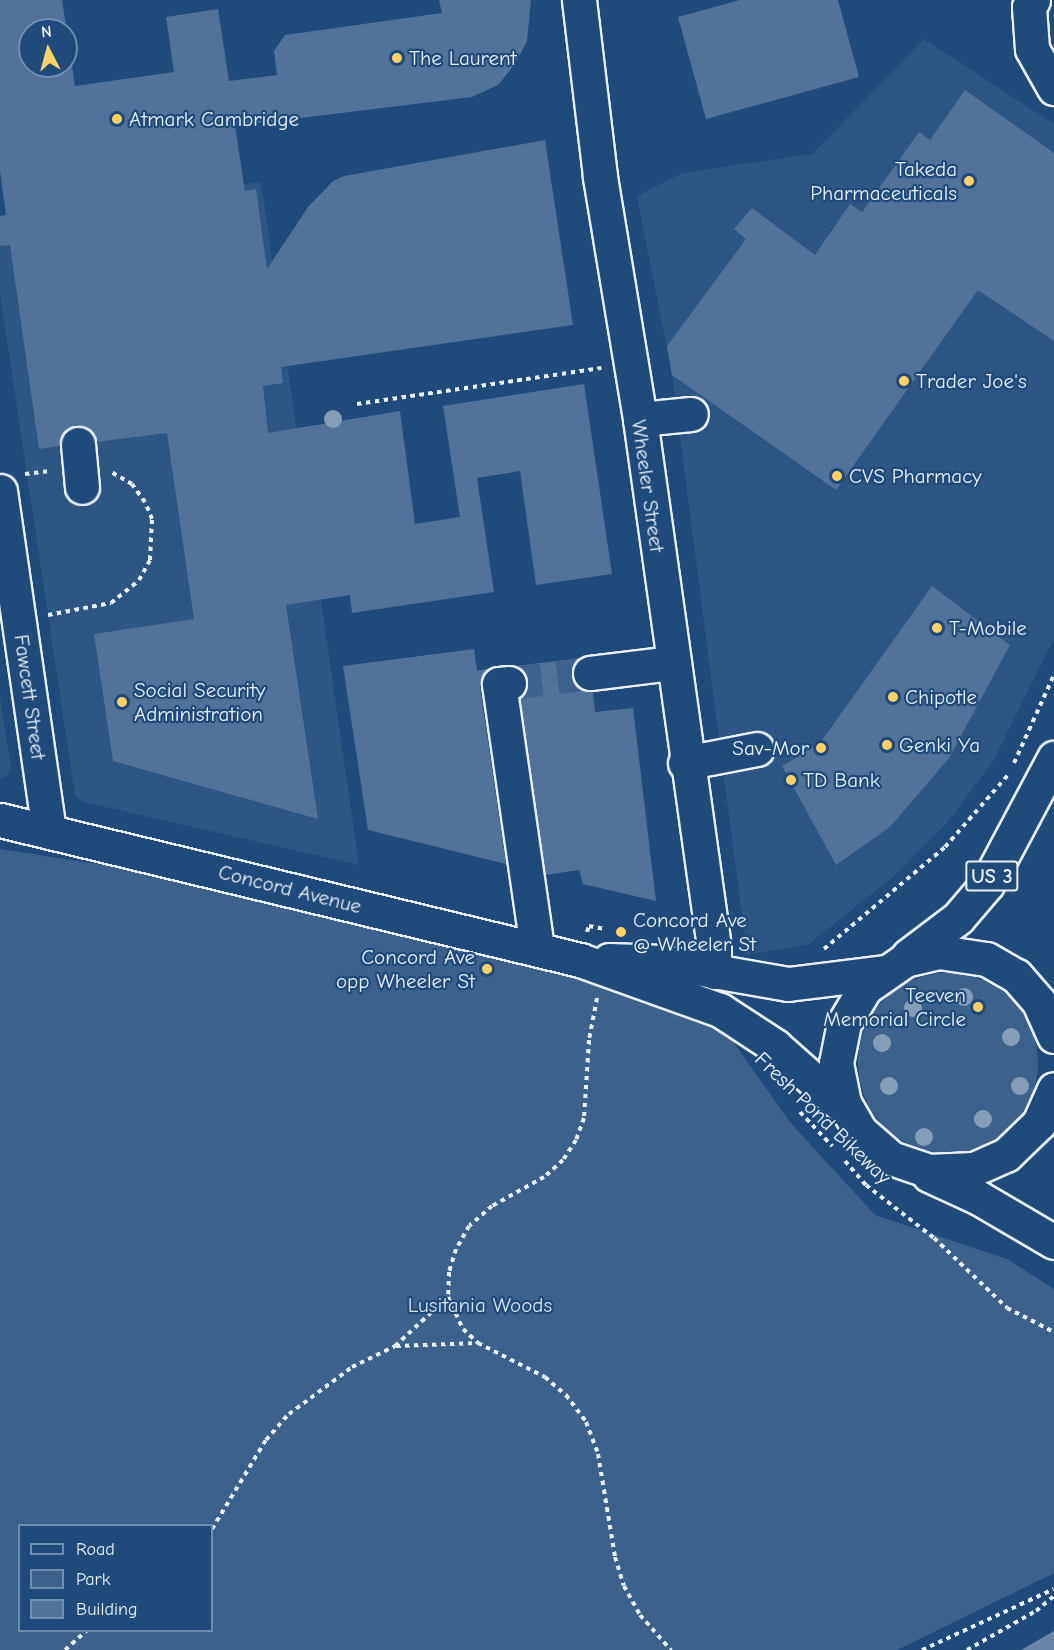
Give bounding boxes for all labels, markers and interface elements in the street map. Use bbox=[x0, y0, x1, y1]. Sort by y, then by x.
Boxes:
north arrow bbox=[18, 18, 78, 78]
text: N bbox=[40, 23, 52, 42]
place label: The Laurent bbox=[409, 45, 517, 71]
marker: The Laurent bbox=[390, 51, 404, 65]
place label: Atmark Cambridge bbox=[129, 106, 299, 132]
marker: Atmark Cambridge bbox=[110, 112, 124, 126]
place label: Takeda Pharmaceuticals bbox=[810, 156, 957, 206]
marker: Takeda Pharmaceuticals bbox=[962, 174, 976, 188]
place label: Trader Joe's bbox=[916, 368, 1027, 394]
marker: Trader Joe's bbox=[897, 374, 911, 388]
street label: Wheeler Street bbox=[626, 418, 670, 554]
place label: CVS Pharmacy bbox=[849, 463, 982, 489]
marker: CVS Pharmacy bbox=[830, 469, 844, 483]
place label: T-Mobile bbox=[949, 615, 1027, 641]
marker: T-Mobile bbox=[930, 621, 944, 635]
street label: Fawcett Street bbox=[9, 633, 51, 761]
place label: Social Security Administration bbox=[134, 677, 266, 727]
place label: Chipotle bbox=[905, 684, 977, 710]
marker: Chipotle bbox=[886, 690, 900, 704]
marker: Social Security Administration bbox=[115, 695, 129, 709]
place label: Genki Ya bbox=[899, 732, 980, 758]
place label: Sav-Mor bbox=[732, 735, 809, 761]
marker: Genki Ya bbox=[880, 738, 894, 752]
marker: Sav-Mor bbox=[814, 741, 828, 755]
place label: TD Bank bbox=[803, 767, 880, 793]
marker: TD Bank bbox=[784, 773, 798, 787]
street label: Concord Avenue bbox=[216, 859, 364, 919]
road number: US 3 bbox=[965, 859, 1019, 893]
place label: Concord Ave @ Wheeler St bbox=[633, 907, 756, 957]
marker: Concord Ave @ Wheeler St bbox=[614, 925, 628, 939]
place label: Concord Ave opp Wheeler St bbox=[336, 944, 475, 994]
marker: Concord Ave opp Wheeler St bbox=[480, 962, 494, 976]
place label: Teeven Memorial Circle bbox=[823, 982, 966, 1032]
marker: Teeven Memorial Circle bbox=[971, 1000, 985, 1014]
street label: Fresh Pond Bikeway bbox=[750, 1047, 896, 1189]
park label: Lusitania Woods bbox=[408, 1292, 552, 1318]
legend bbox=[18, 1524, 213, 1632]
text: Road bbox=[76, 1539, 115, 1560]
text: Park bbox=[76, 1569, 110, 1590]
text: Building bbox=[76, 1599, 138, 1620]

